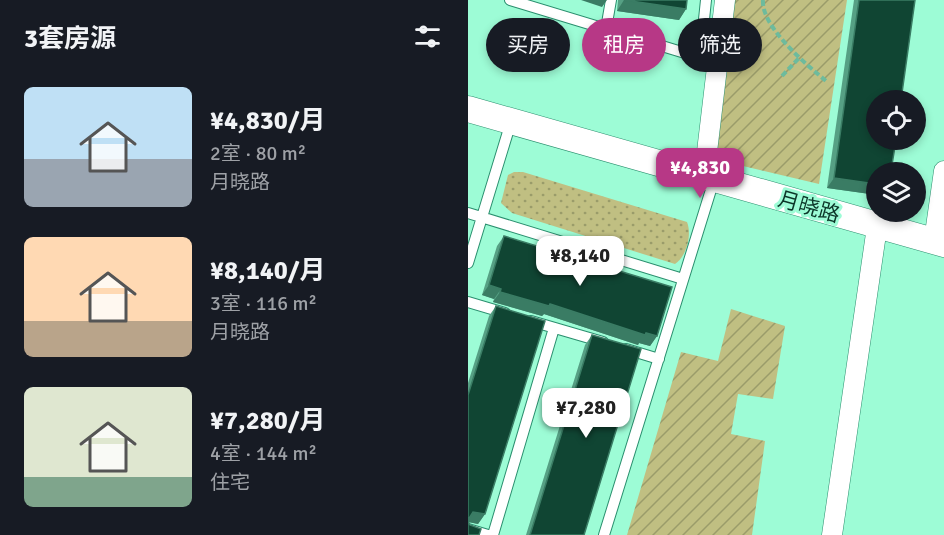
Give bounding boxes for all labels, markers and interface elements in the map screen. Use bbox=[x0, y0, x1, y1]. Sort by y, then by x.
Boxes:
chip: 买房 bbox=[486, 18, 570, 72]
chip: 租房 bbox=[582, 18, 666, 72]
chip: 筛选 bbox=[678, 18, 762, 72]
icon: filters bbox=[411, 20, 444, 53]
text: 3套房源 bbox=[24, 23, 116, 55]
map controls bbox=[866, 90, 926, 222]
button: locate bbox=[866, 90, 926, 150]
text: ¥4,830/月 bbox=[210, 105, 326, 137]
icon: home bbox=[72, 111, 144, 183]
text: 2室 · 80 m² bbox=[210, 141, 306, 166]
pin: ¥4,830 bbox=[651, 148, 749, 199]
text: ¥4,830 bbox=[670, 155, 730, 180]
button: layers bbox=[866, 162, 926, 222]
text: 月晓路 bbox=[210, 170, 270, 195]
street label: 月晓路 bbox=[775, 186, 843, 228]
pin: ¥8,140 bbox=[531, 236, 629, 287]
text: ¥8,140 bbox=[550, 243, 610, 268]
text: ¥8,140/月 bbox=[210, 255, 326, 287]
icon: home bbox=[72, 261, 144, 333]
text: 3室 · 116 m² bbox=[210, 291, 317, 316]
text: 月晓路 bbox=[210, 320, 270, 345]
pin: ¥7,280 bbox=[537, 388, 635, 439]
text: ¥7,280 bbox=[556, 395, 616, 420]
text: ¥7,280/月 bbox=[210, 405, 326, 437]
icon: home bbox=[72, 411, 144, 483]
text: 4室 · 144 m² bbox=[210, 441, 317, 466]
text: 住宅 bbox=[210, 470, 250, 495]

